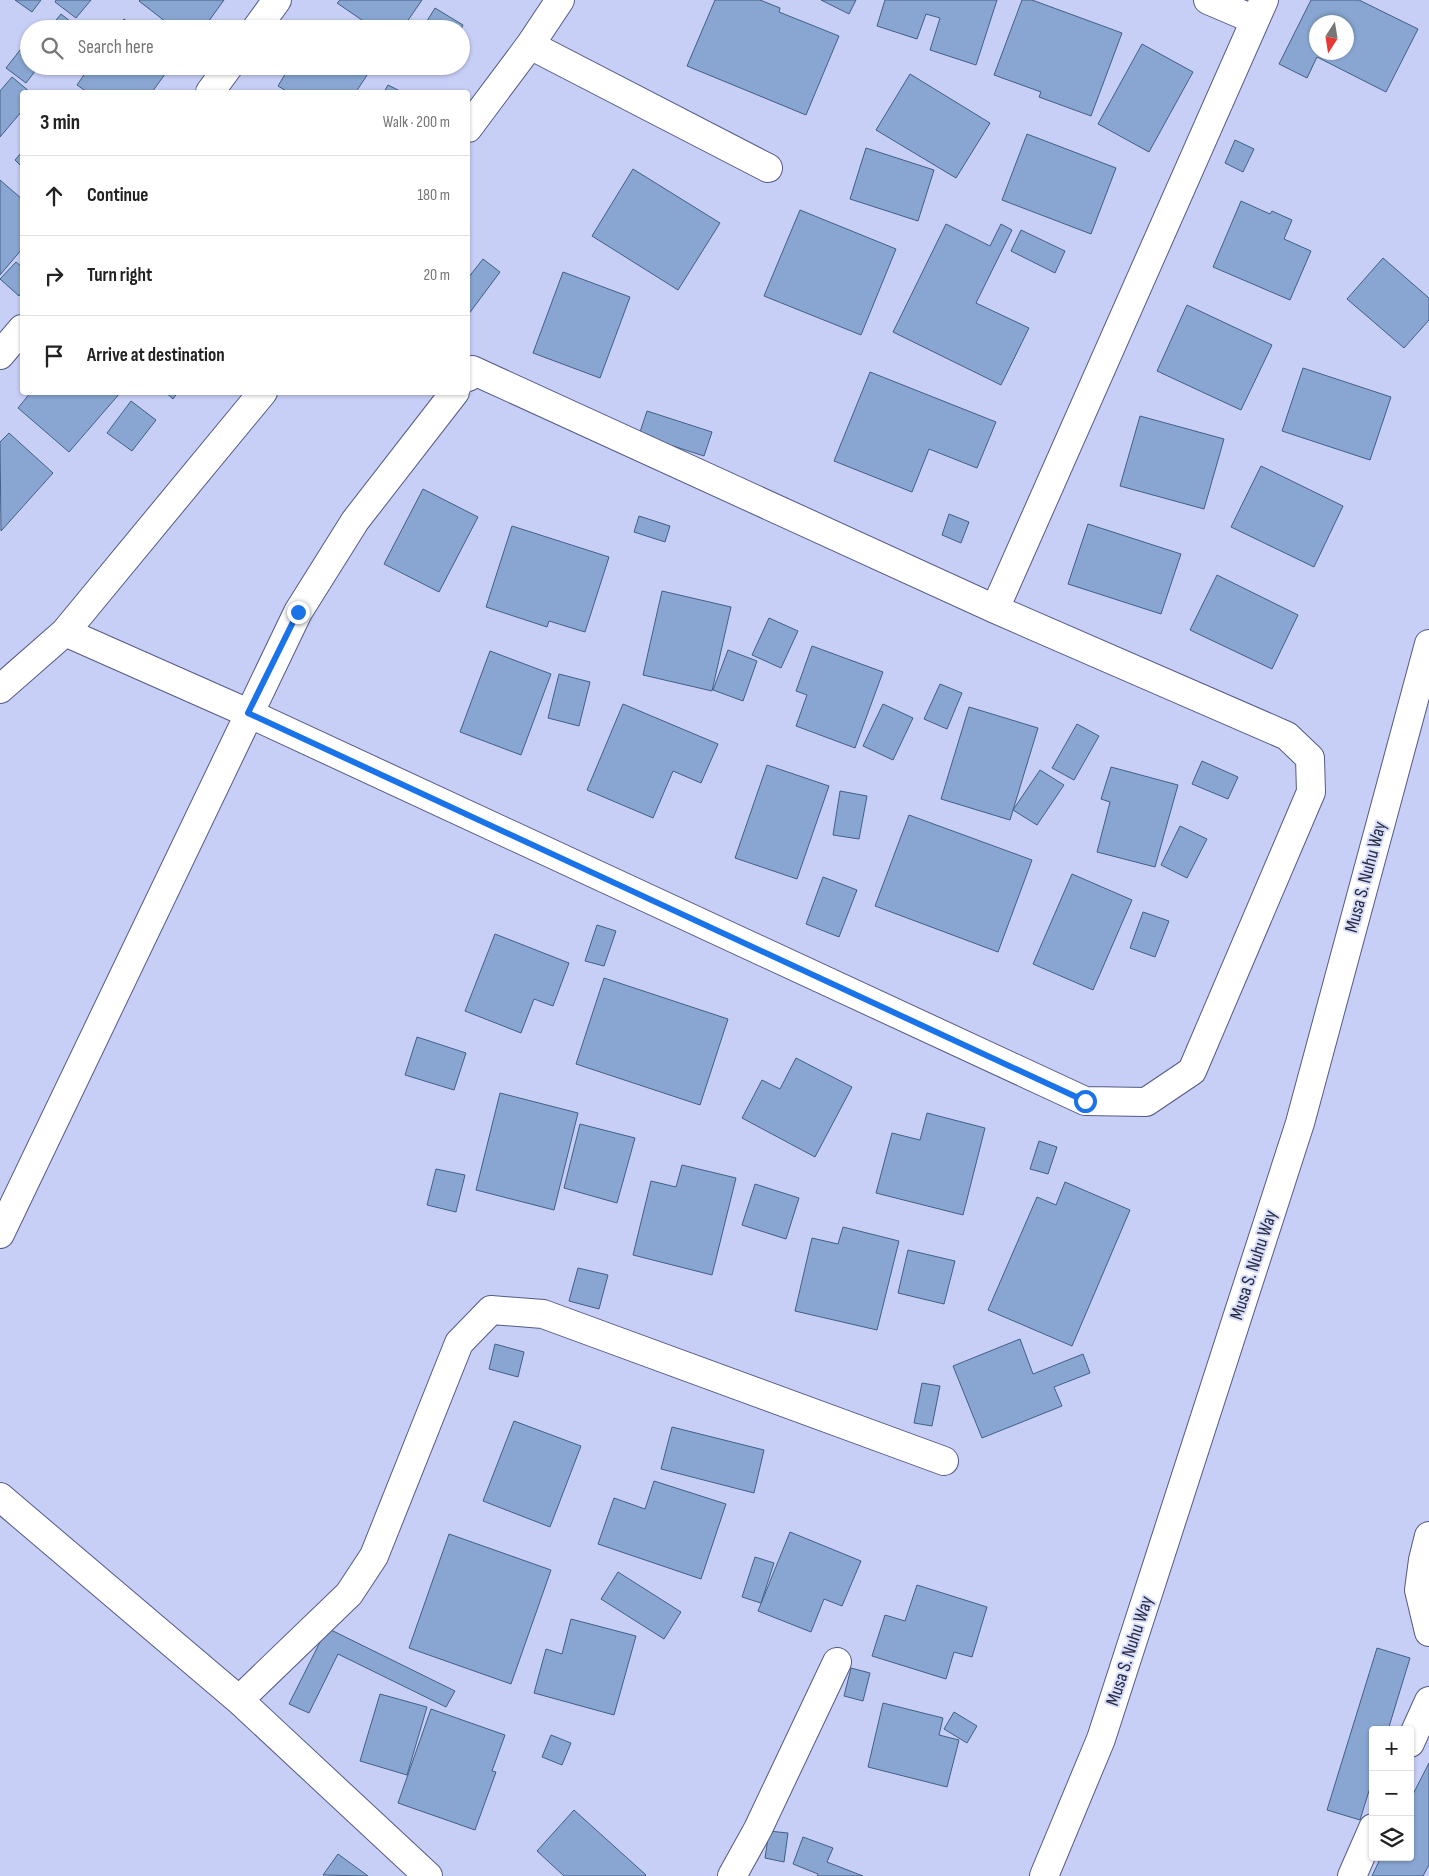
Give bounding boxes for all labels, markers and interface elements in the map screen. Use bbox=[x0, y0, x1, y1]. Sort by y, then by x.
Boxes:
north arrow bbox=[1309, 15, 1354, 60]
search box bbox=[20, 20, 470, 75]
icon: search bbox=[38, 34, 66, 62]
text: Search here bbox=[78, 36, 154, 59]
text: 3 min bbox=[40, 110, 80, 135]
text: Walk · 200 m bbox=[383, 113, 450, 132]
icon: ahead bbox=[40, 182, 68, 210]
text: Continue bbox=[87, 184, 148, 207]
text: 180 m bbox=[417, 186, 450, 205]
icon: right bbox=[40, 262, 68, 290]
text: Turn right bbox=[87, 264, 152, 287]
text: 20 m bbox=[423, 266, 450, 285]
icon: arrive bbox=[40, 342, 68, 370]
text: Arrive at destination bbox=[87, 344, 225, 367]
route end bbox=[287, 601, 310, 624]
street label: Musa S. Nuhu Way bbox=[1340, 818, 1392, 935]
route start bbox=[1074, 1090, 1097, 1113]
street label: Musa S. Nuhu Way bbox=[1225, 1207, 1283, 1323]
street label: Musa S. Nuhu Way bbox=[1101, 1593, 1159, 1709]
map controls bbox=[1369, 1726, 1414, 1861]
button: + bbox=[1369, 1726, 1414, 1771]
button: − bbox=[1369, 1771, 1414, 1816]
button: layers bbox=[1369, 1816, 1414, 1861]

